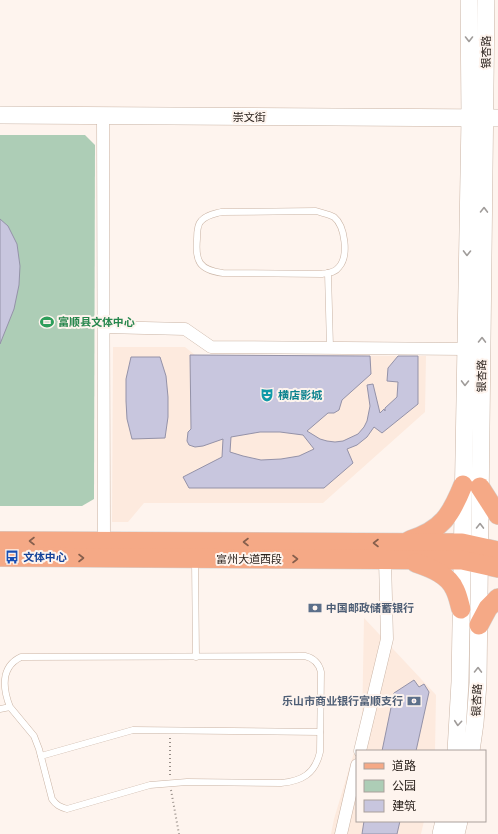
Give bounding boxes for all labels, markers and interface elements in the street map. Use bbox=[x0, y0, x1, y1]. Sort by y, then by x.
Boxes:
one-way arrow bbox=[465, 36, 473, 42]
street label: 银杏路 bbox=[480, 36, 493, 69]
street label: 崇文街 bbox=[233, 111, 266, 124]
one-way arrow bbox=[480, 207, 488, 213]
one-way arrow bbox=[463, 250, 471, 256]
sports icon: 富顺县文体中心 bbox=[39, 314, 55, 330]
place label: 富顺县文体中心 bbox=[58, 316, 135, 329]
one-way arrow bbox=[478, 337, 486, 343]
street label: 银杏路 bbox=[475, 359, 489, 393]
one-way arrow bbox=[461, 380, 469, 386]
theatre icon: 横店影城 bbox=[259, 387, 275, 403]
place label: 横店影城 bbox=[278, 389, 323, 402]
one-way arrow bbox=[476, 523, 484, 529]
one-way arrow bbox=[29, 537, 35, 545]
one-way arrow bbox=[243, 538, 249, 546]
one-way arrow bbox=[373, 539, 379, 547]
bus stop icon: 文体中心 bbox=[4, 549, 20, 565]
place label: 文体中心 bbox=[23, 551, 67, 564]
street label: 富州大道西段 bbox=[216, 553, 282, 566]
one-way arrow bbox=[78, 554, 84, 562]
one-way arrow bbox=[292, 555, 298, 563]
bank icon: 中国邮政储蓄银行 bbox=[307, 600, 323, 616]
place label: 中国邮政储蓄银行 bbox=[326, 602, 414, 615]
one-way arrow bbox=[474, 667, 482, 673]
street label: 银杏路 bbox=[470, 683, 484, 717]
bank icon: 乐山市商业银行富顺支行 bbox=[406, 693, 422, 709]
place label: 乐山市商业银行富顺支行 bbox=[282, 695, 403, 708]
one-way arrow bbox=[454, 720, 463, 726]
legend bbox=[356, 750, 486, 822]
text: 道路 bbox=[392, 759, 416, 773]
text: 公园 bbox=[392, 779, 416, 793]
text: 建筑 bbox=[392, 799, 416, 813]

